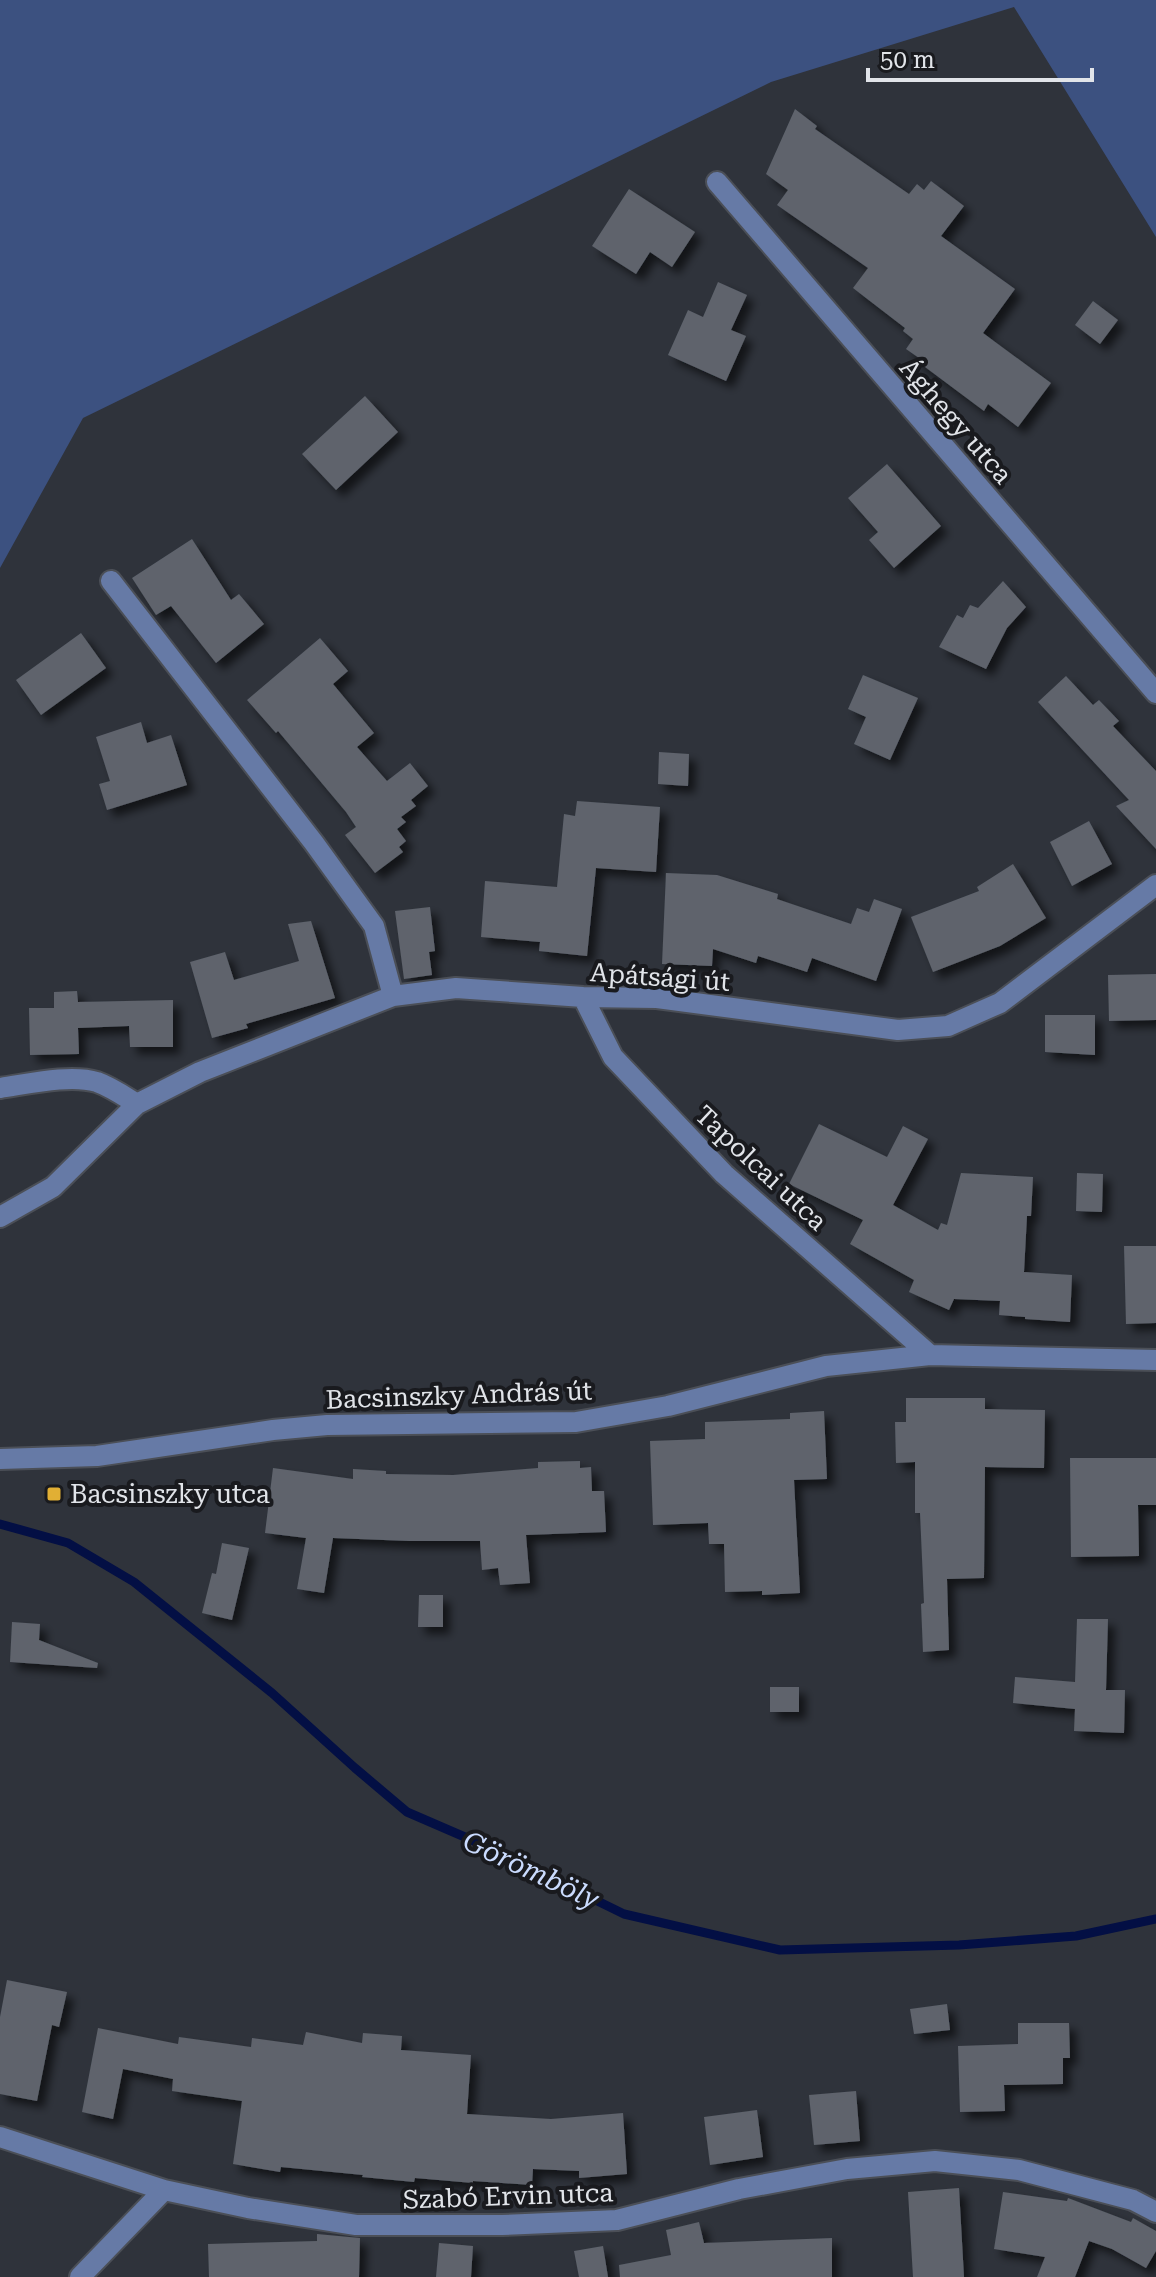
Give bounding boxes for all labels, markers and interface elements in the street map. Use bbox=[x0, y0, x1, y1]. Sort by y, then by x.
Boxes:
scale bar bbox=[868, 32, 1092, 82]
text: 50 m bbox=[880, 46, 935, 74]
street label: Ághegy utca bbox=[894, 352, 1019, 489]
street label: Apátsági út bbox=[589, 957, 731, 997]
street label: Tapolcai utca bbox=[689, 1100, 833, 1236]
street label: Bacsinszky András út bbox=[325, 1375, 593, 1415]
place label: Bacsinszky utca bbox=[70, 1479, 270, 1509]
marker: Bacsinszky utca bbox=[45, 1485, 63, 1503]
water label: Görömböly bbox=[458, 1824, 605, 1916]
street label: Szabó Ervin utca bbox=[402, 2177, 614, 2215]

